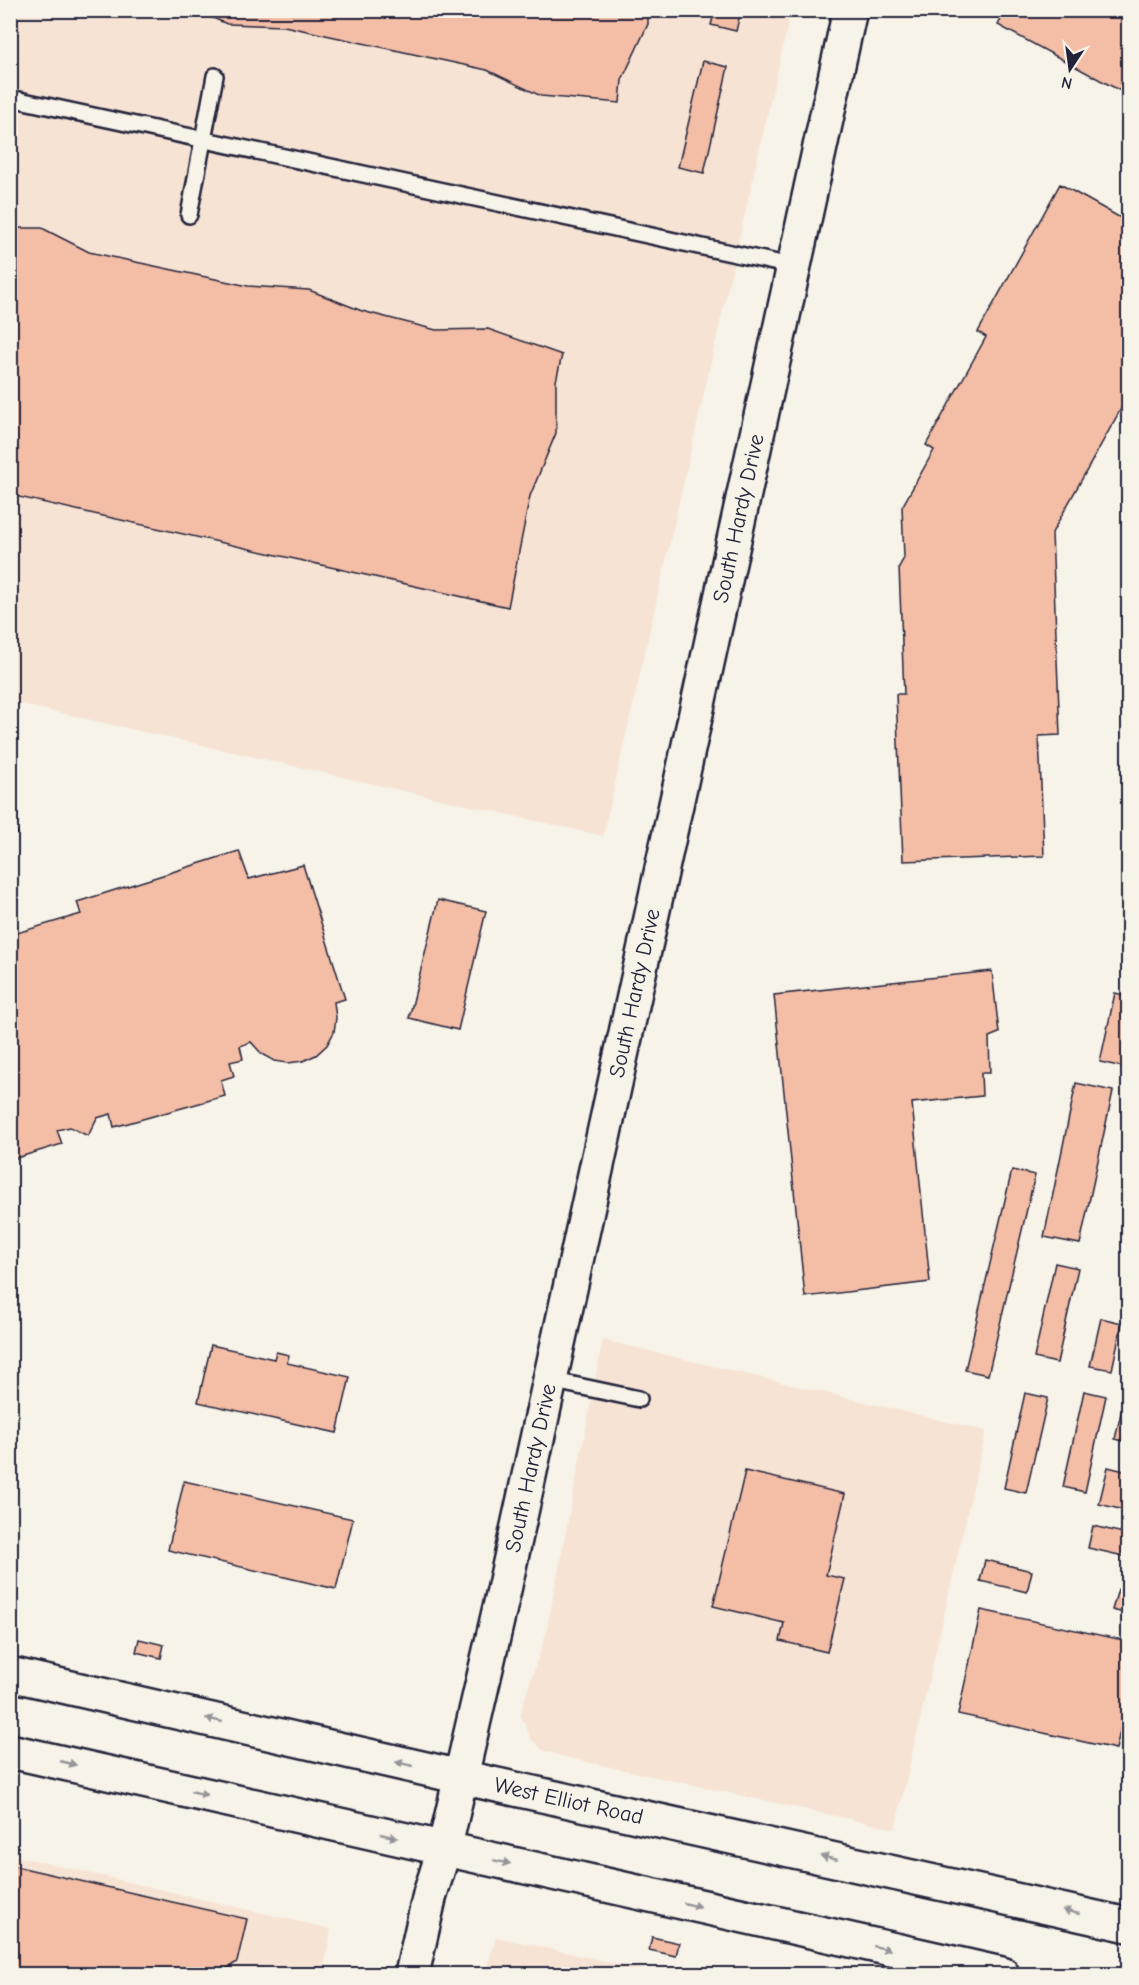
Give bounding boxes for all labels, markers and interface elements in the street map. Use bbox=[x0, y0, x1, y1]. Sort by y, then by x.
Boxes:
north arrow bbox=[1040, 39, 1100, 99]
text: N bbox=[1060, 73, 1074, 93]
street label: South Hardy Drive bbox=[708, 432, 770, 605]
street label: South Hardy Drive bbox=[604, 906, 666, 1080]
street label: South Hardy Drive bbox=[500, 1381, 562, 1555]
one-way arrow bbox=[205, 1715, 223, 1725]
one-way arrow bbox=[395, 1758, 413, 1768]
one-way arrow bbox=[58, 1759, 77, 1768]
street label: West Elliot Road bbox=[492, 1772, 646, 1830]
one-way arrow bbox=[189, 1788, 208, 1798]
one-way arrow bbox=[379, 1832, 398, 1842]
one-way arrow bbox=[820, 1852, 838, 1862]
one-way arrow bbox=[492, 1858, 511, 1867]
one-way arrow bbox=[683, 1901, 702, 1910]
one-way arrow bbox=[1062, 1907, 1081, 1916]
one-way arrow bbox=[873, 1943, 891, 1953]

